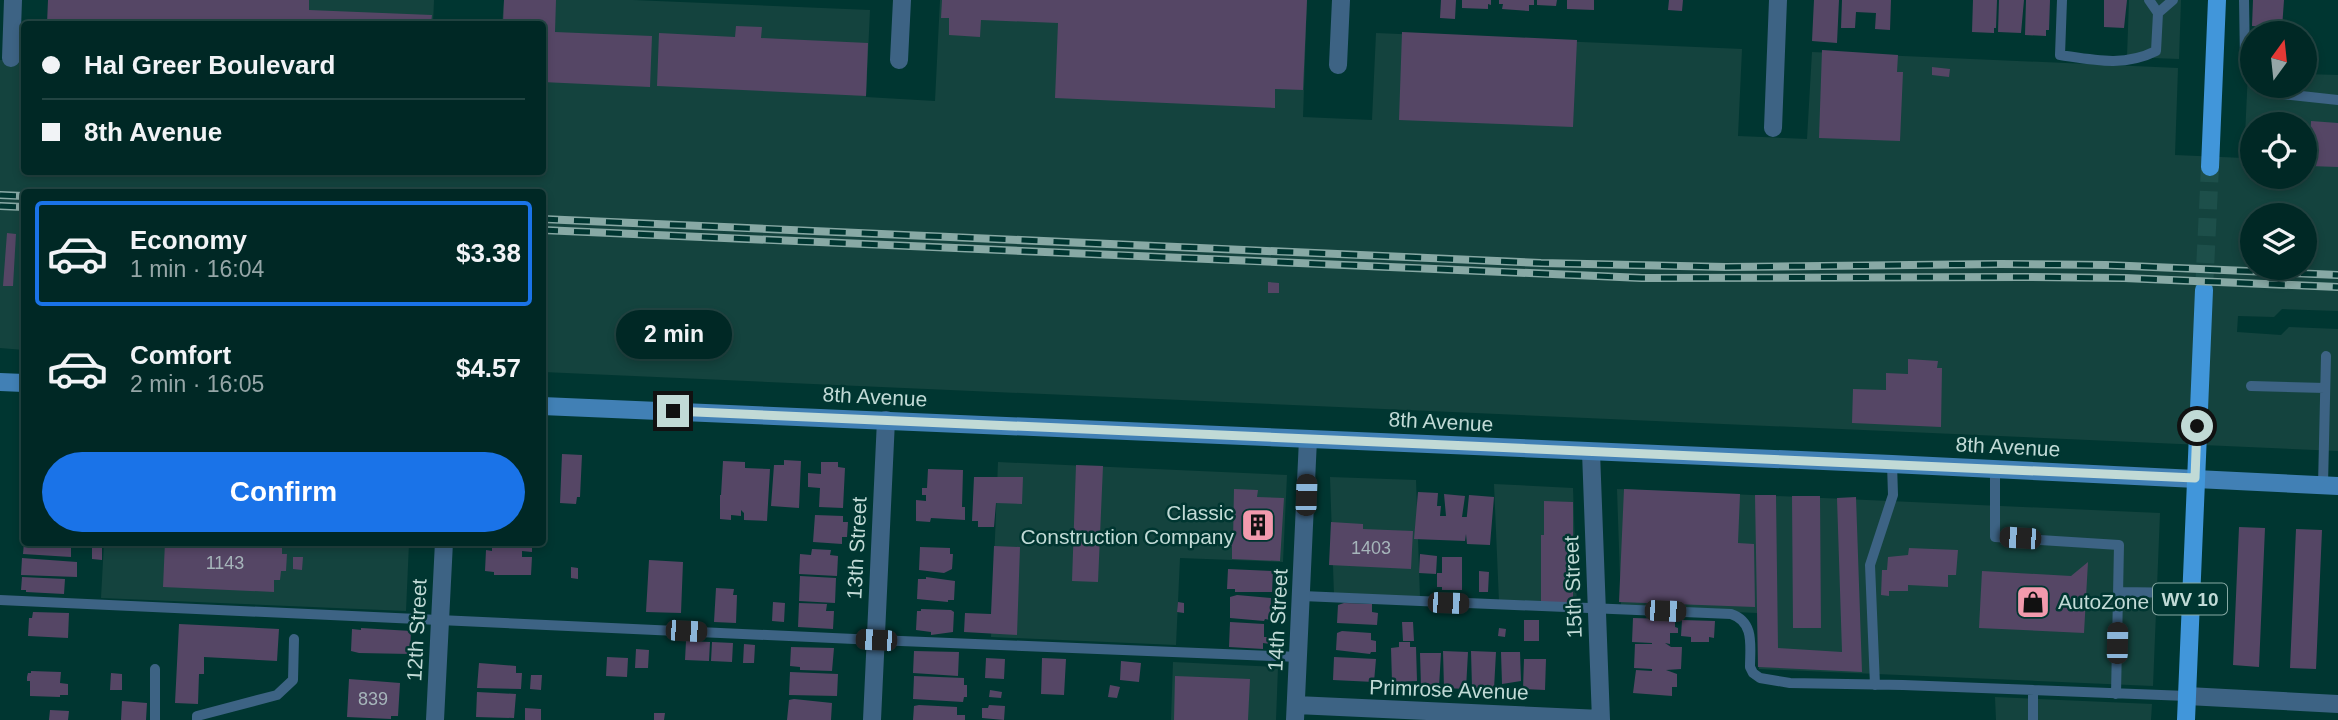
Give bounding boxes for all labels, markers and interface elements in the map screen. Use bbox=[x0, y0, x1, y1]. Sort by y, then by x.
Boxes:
north arrow bbox=[2240, 21, 2317, 98]
map controls bbox=[2240, 21, 2317, 280]
text: Hal Greer Boulevard bbox=[84, 50, 335, 80]
button: locate bbox=[2240, 112, 2317, 189]
text: 8th Avenue bbox=[84, 117, 222, 147]
button: layers bbox=[2240, 203, 2317, 280]
icon: car bbox=[46, 222, 109, 285]
text: Economy bbox=[130, 225, 247, 255]
text: $3.38 bbox=[456, 238, 521, 268]
text: 1 min · 16:04 bbox=[130, 256, 264, 282]
callout: 2 min bbox=[615, 310, 731, 358]
text: 2 min bbox=[644, 321, 704, 347]
icon: car bbox=[46, 337, 109, 400]
text: Comfort bbox=[130, 340, 231, 370]
text: $4.57 bbox=[456, 353, 521, 383]
text: 2 min · 16:05 bbox=[130, 371, 264, 397]
street label: 8th Avenue bbox=[822, 382, 928, 411]
route end bbox=[657, 395, 689, 427]
street label: 8th Avenue bbox=[1388, 407, 1494, 436]
route start bbox=[2181, 410, 2213, 442]
street label: 8th Avenue bbox=[1955, 432, 2061, 461]
button: Confirm bbox=[42, 452, 525, 532]
car bbox=[1295, 474, 1318, 516]
street label: 13th Street bbox=[842, 496, 871, 600]
place label: Classic Construction Company bbox=[1020, 501, 1234, 548]
building icon: Classic Construction Company bbox=[1239, 506, 1277, 544]
car bbox=[1999, 526, 2042, 550]
street label: 15th Street bbox=[1559, 535, 1586, 639]
house number: 1403 bbox=[1351, 538, 1391, 558]
house number: 1143 bbox=[206, 553, 244, 573]
street label: 14th Street bbox=[1263, 568, 1292, 672]
street label: 12th Street bbox=[402, 578, 431, 682]
shop icon: AutoZone bbox=[2014, 583, 2052, 621]
road number: WV 10 bbox=[2153, 584, 2227, 614]
place label: AutoZone bbox=[2058, 590, 2149, 613]
car bbox=[1427, 592, 1470, 614]
car bbox=[1644, 600, 1687, 622]
car bbox=[665, 619, 708, 643]
car bbox=[2107, 622, 2128, 664]
car bbox=[855, 628, 898, 652]
street label: Primrose Avenue bbox=[1369, 675, 1529, 704]
house number: 839 bbox=[358, 689, 388, 709]

